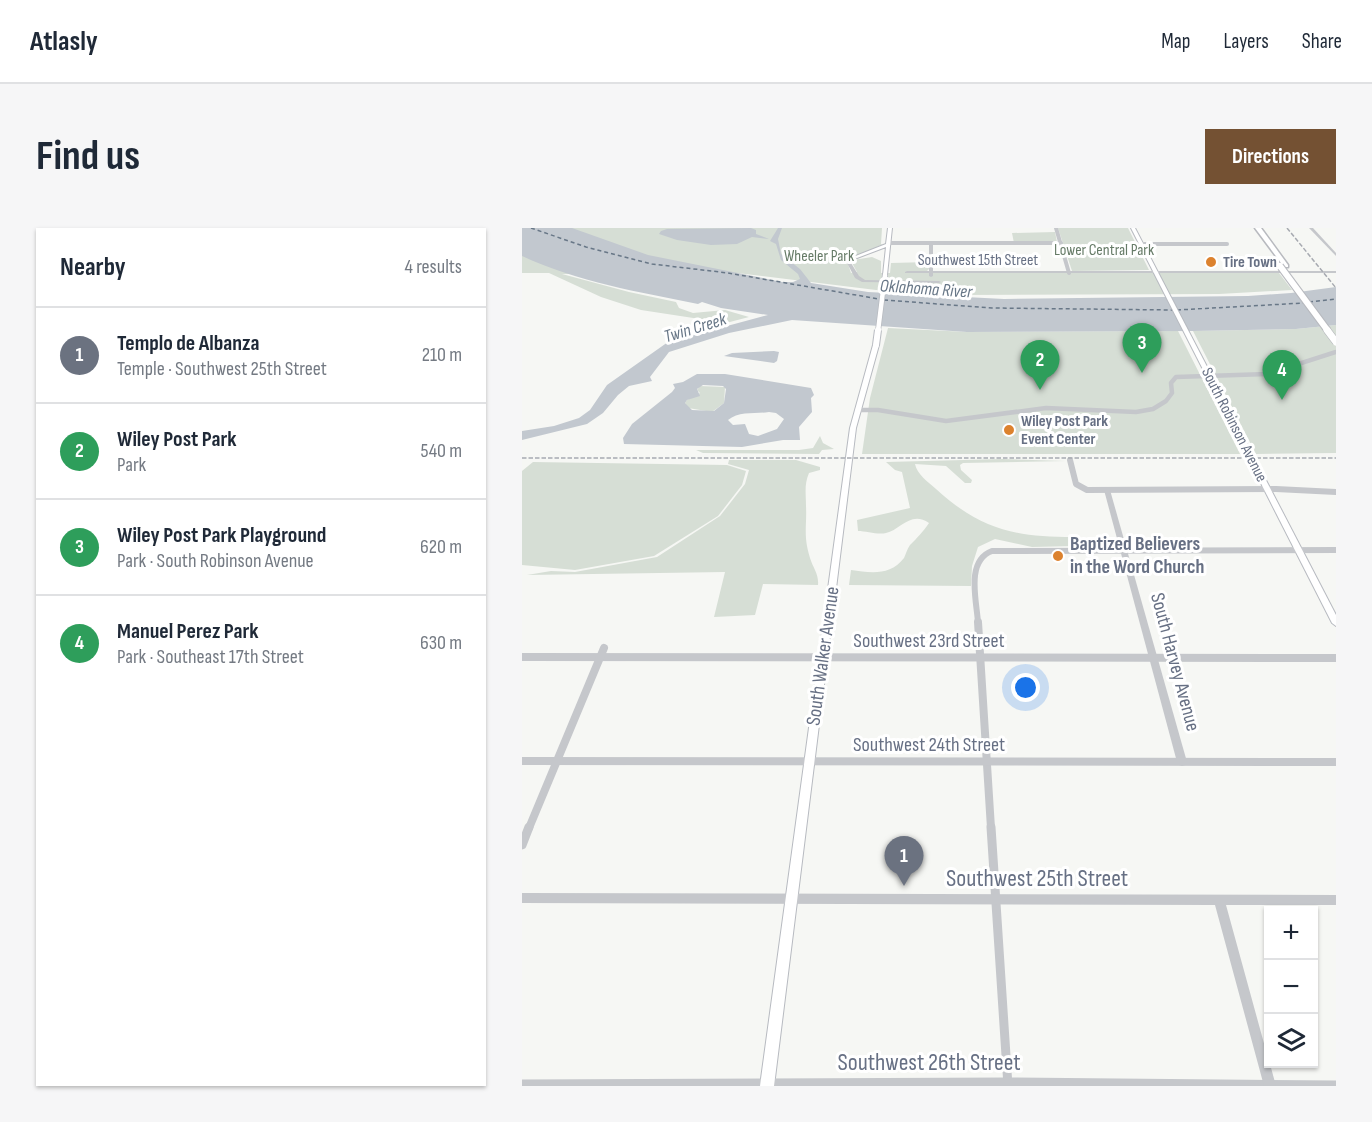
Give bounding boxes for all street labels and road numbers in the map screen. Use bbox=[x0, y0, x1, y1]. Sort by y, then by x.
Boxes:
street label: Southwest 15th Street bbox=[918, 251, 1038, 270]
street label: South Robinson Avenue bbox=[1197, 365, 1271, 485]
street label: South Walker Avenue bbox=[801, 585, 845, 727]
street label: South Harvey Avenue bbox=[1145, 590, 1205, 734]
street label: Southwest 23rd Street bbox=[853, 629, 1005, 653]
street label: Southwest 24th Street bbox=[853, 733, 1005, 757]
street label: Southwest 25th Street bbox=[946, 864, 1128, 893]
street label: Southwest 26th Street bbox=[837, 1048, 1021, 1077]

